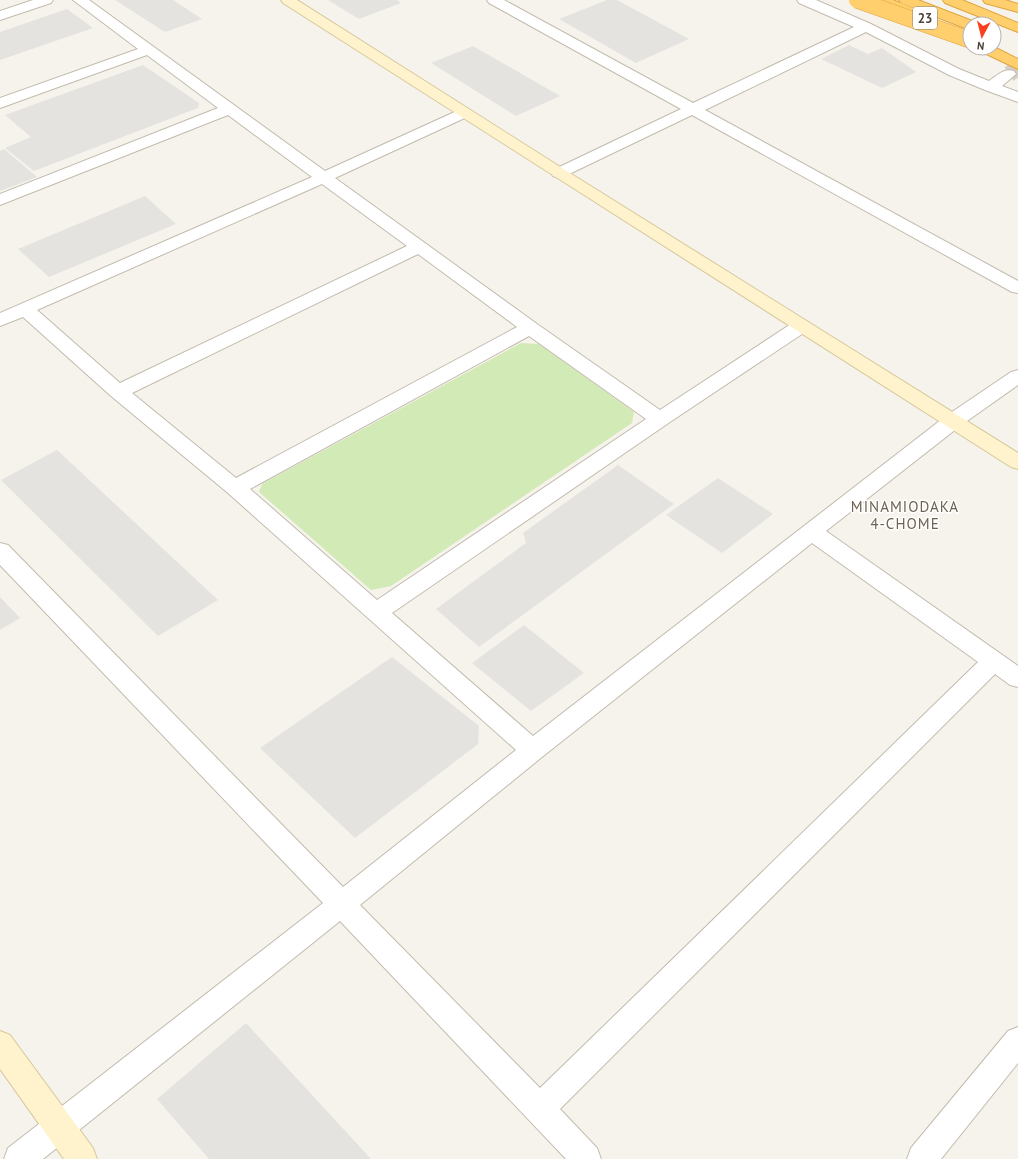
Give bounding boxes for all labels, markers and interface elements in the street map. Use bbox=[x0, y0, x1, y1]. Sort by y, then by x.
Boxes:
road number: 23 bbox=[913, 7, 937, 29]
north arrow bbox=[962, 16, 1002, 56]
text: N bbox=[976, 39, 985, 53]
district label: MINAMIODAKA 4-CHOME bbox=[851, 497, 959, 533]

